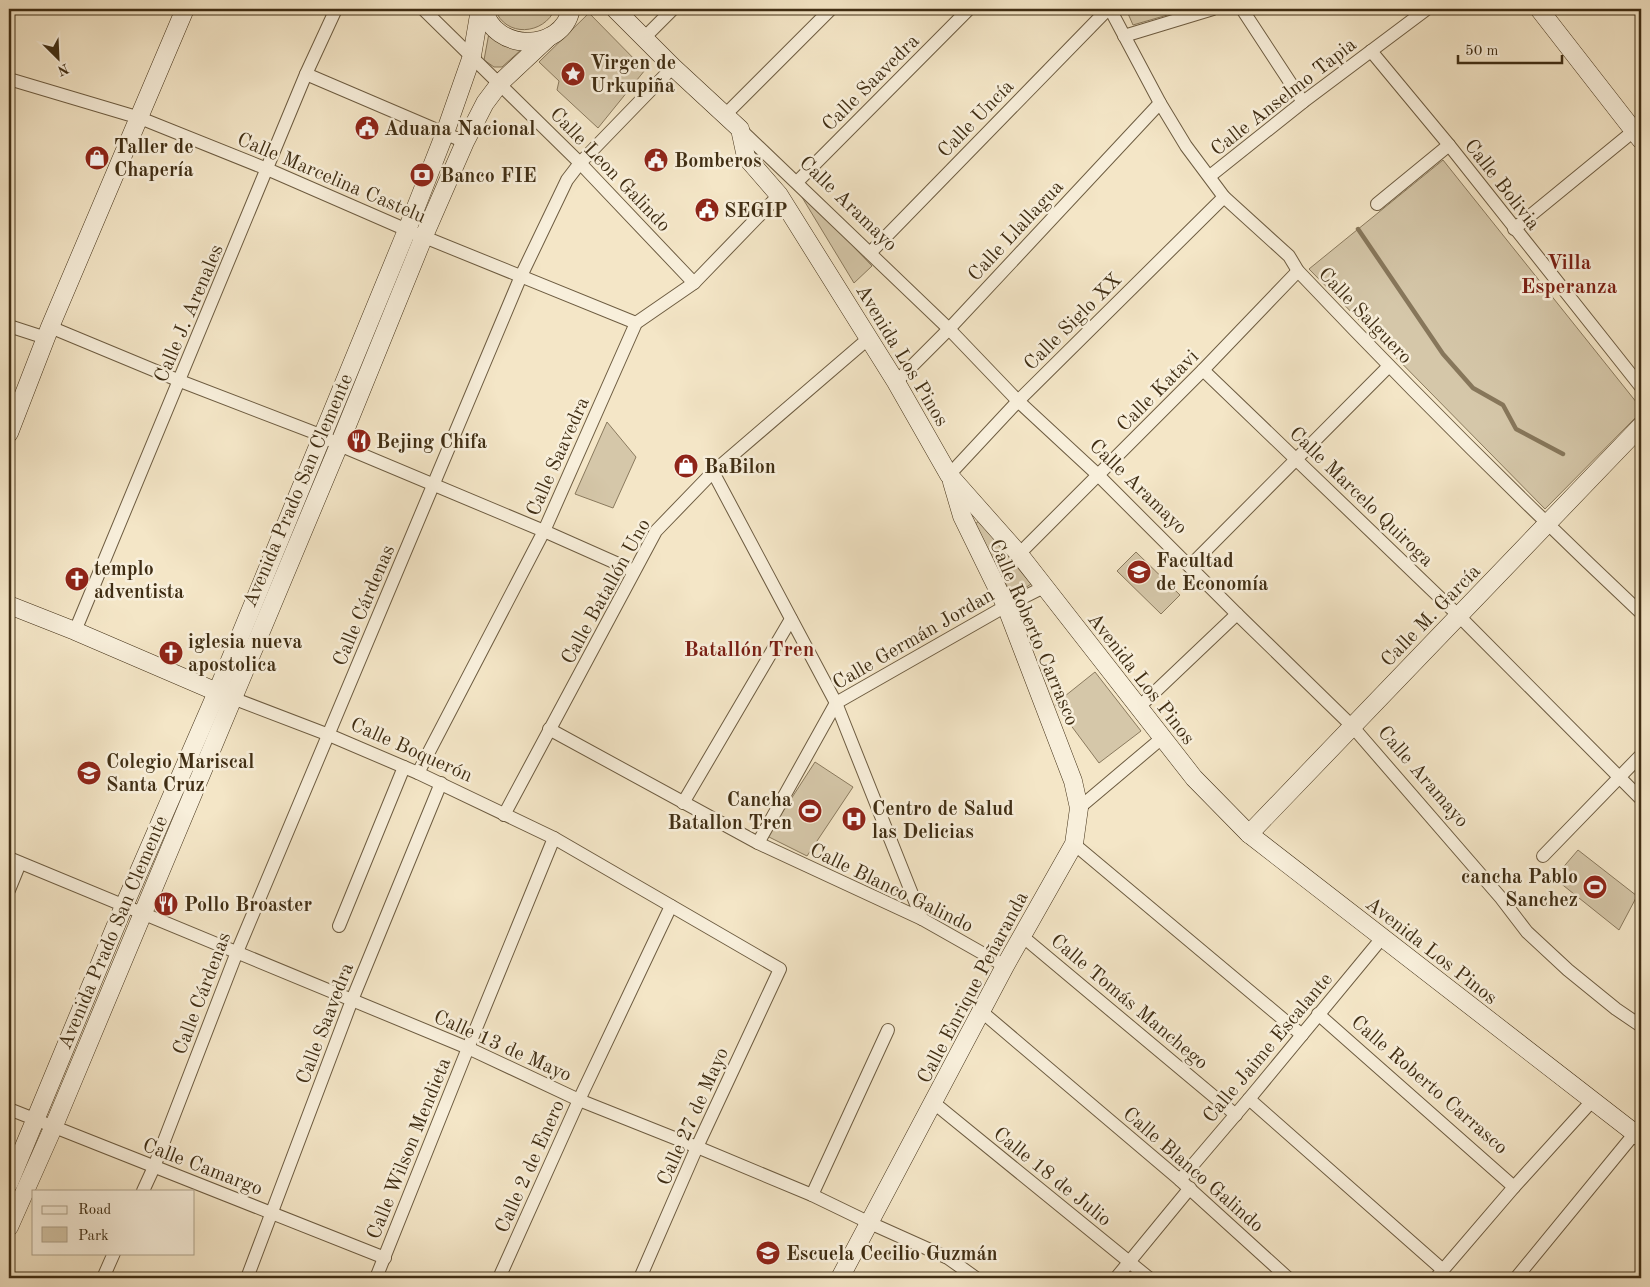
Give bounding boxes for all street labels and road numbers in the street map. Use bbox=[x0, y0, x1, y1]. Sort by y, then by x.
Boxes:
street label: Calle Saavedra bbox=[819, 31, 924, 136]
street label: Calle Anselmo Tapia bbox=[1208, 35, 1361, 160]
street label: Calle Uncía bbox=[935, 77, 1018, 162]
street label: Calle Leon Galindo bbox=[545, 104, 674, 236]
street label: Calle Marcelina Castelu bbox=[234, 130, 429, 228]
street label: Calle Bolivia bbox=[1460, 136, 1543, 235]
street label: Calle Aramayo bbox=[795, 153, 900, 256]
street label: Calle Llallagua bbox=[965, 177, 1068, 286]
street label: Calle J. Arenales bbox=[152, 242, 228, 386]
street label: Calle Salguero bbox=[1314, 264, 1415, 368]
street label: Calle Siglo XX bbox=[1021, 270, 1126, 375]
street label: Avenida Los Pinos bbox=[851, 282, 951, 430]
street label: Calle Katavi bbox=[1114, 347, 1203, 436]
street label: Avenida Prado San Clemente bbox=[241, 371, 357, 610]
street label: Calle Saavedra bbox=[524, 394, 594, 519]
street label: Calle Marcelo Quiroga bbox=[1285, 424, 1436, 571]
street label: Calle Aramayo bbox=[1085, 436, 1190, 539]
street label: Calle Batallón Uno bbox=[559, 516, 655, 668]
street label: Calle Roberto Carrasco bbox=[985, 537, 1081, 729]
street label: Calle Cárdenas bbox=[330, 542, 399, 669]
street label: Calle M. García bbox=[1378, 561, 1485, 671]
street label: Calle Germán Jordan bbox=[830, 585, 998, 694]
street label: Avenida Los Pinos bbox=[1083, 610, 1198, 749]
street label: Calle Boquerón bbox=[347, 715, 475, 787]
street label: Calle Aramayo bbox=[1373, 723, 1472, 832]
street label: Avenida Prado San Clemente bbox=[56, 813, 172, 1052]
street label: Calle Blanco Galindo bbox=[806, 841, 976, 937]
street label: Calle Enrique Peñaranda bbox=[915, 889, 1033, 1087]
street label: Avenida Los Pinos bbox=[1361, 894, 1500, 1009]
street label: Calle Cárdenas bbox=[170, 930, 235, 1058]
street label: Calle Tomás Manchego bbox=[1046, 931, 1211, 1074]
street label: Calle Saavedra bbox=[294, 960, 358, 1087]
street label: Calle Jaime Escalante bbox=[1200, 969, 1337, 1127]
street label: Calle 13 de Mayo bbox=[430, 1007, 574, 1086]
street label: Calle Roberto Carrasco bbox=[1347, 1012, 1511, 1159]
street label: Calle 27 de Mayo bbox=[654, 1045, 733, 1189]
street label: Calle Wilson Mendieta bbox=[364, 1055, 455, 1242]
street label: Calle 2 de Enero bbox=[493, 1097, 569, 1236]
street label: Calle Blanco Galindo bbox=[1118, 1104, 1267, 1237]
street label: Calle 18 de Julio bbox=[989, 1124, 1114, 1231]
street label: Calle Camargo bbox=[139, 1136, 265, 1200]

